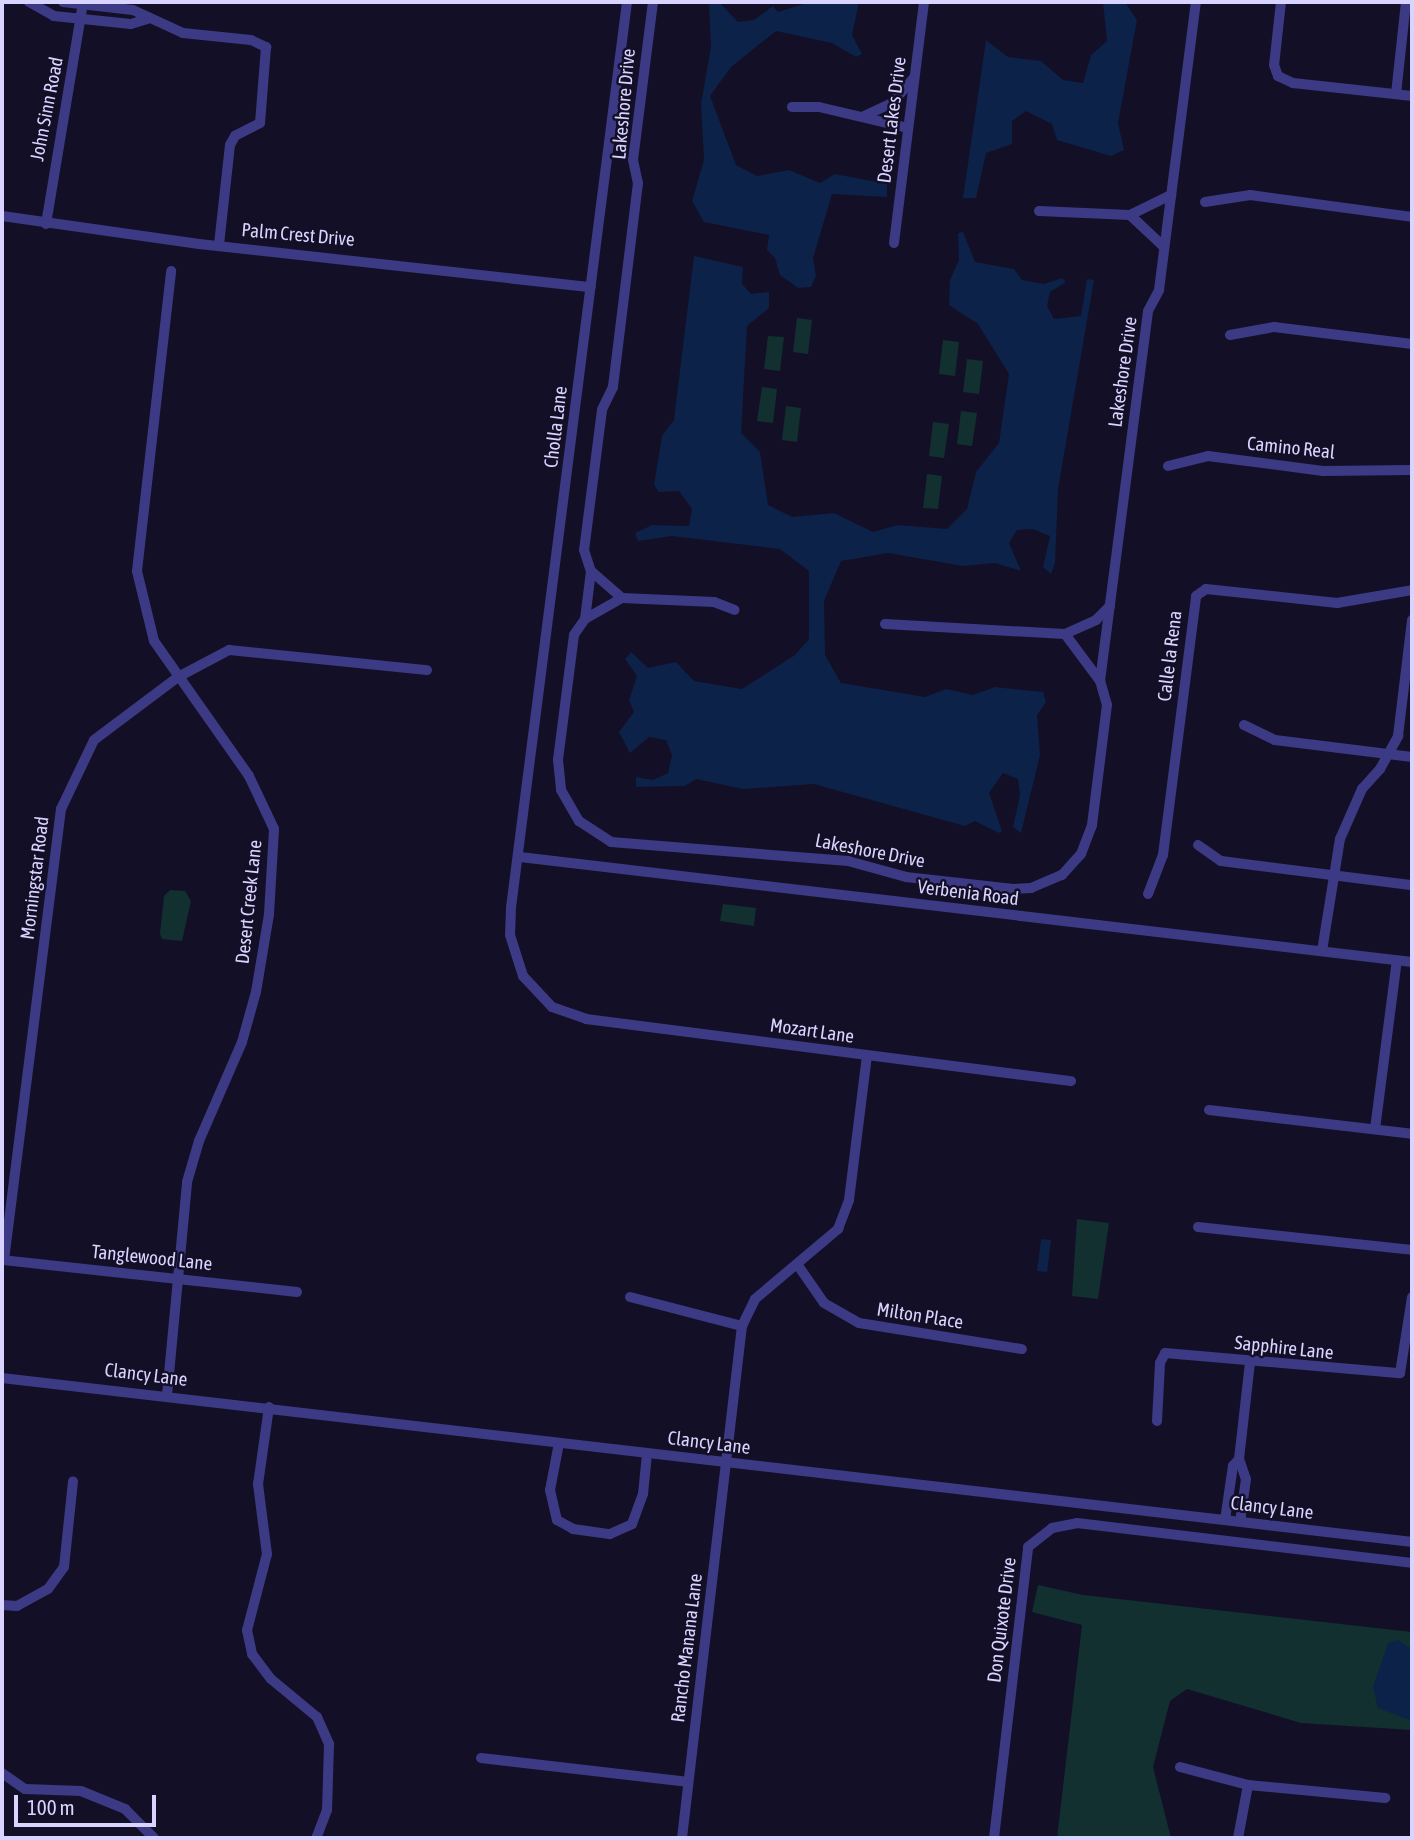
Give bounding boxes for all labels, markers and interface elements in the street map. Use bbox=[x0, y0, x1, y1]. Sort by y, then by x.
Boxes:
street label: Lakeshore Drive bbox=[608, 48, 640, 160]
street label: John Sinn Road bbox=[26, 55, 68, 163]
street label: Desert Lakes Drive bbox=[873, 56, 911, 184]
street label: Palm Crest Drive bbox=[240, 219, 356, 251]
street label: Lakeshore Drive bbox=[1104, 315, 1142, 429]
street label: Cholla Lane bbox=[540, 385, 572, 469]
street label: Camino Real bbox=[1246, 432, 1336, 464]
street label: Calle la Rena bbox=[1153, 609, 1187, 703]
street label: Morningstar Road bbox=[16, 815, 54, 941]
street label: Lakeshore Drive bbox=[813, 829, 927, 873]
street label: Desert Creek Lane bbox=[231, 839, 267, 965]
street label: Verbenia Road bbox=[916, 875, 1020, 911]
street label: Mozart Lane bbox=[768, 1014, 856, 1048]
street label: Tanglewood Lane bbox=[91, 1240, 213, 1276]
street label: Milton Place bbox=[875, 1298, 965, 1334]
street label: Sapphire Lane bbox=[1233, 1331, 1335, 1365]
street label: Clancy Lane bbox=[103, 1359, 189, 1391]
street label: Clancy Lane bbox=[666, 1427, 752, 1459]
street label: Clancy Lane bbox=[1229, 1492, 1315, 1524]
street label: Don Quixote Drive bbox=[983, 1556, 1021, 1684]
street label: Rancho Manana Lane bbox=[667, 1572, 707, 1724]
scale bar bbox=[18, 1780, 159, 1824]
text: 100 m bbox=[27, 1795, 75, 1819]

